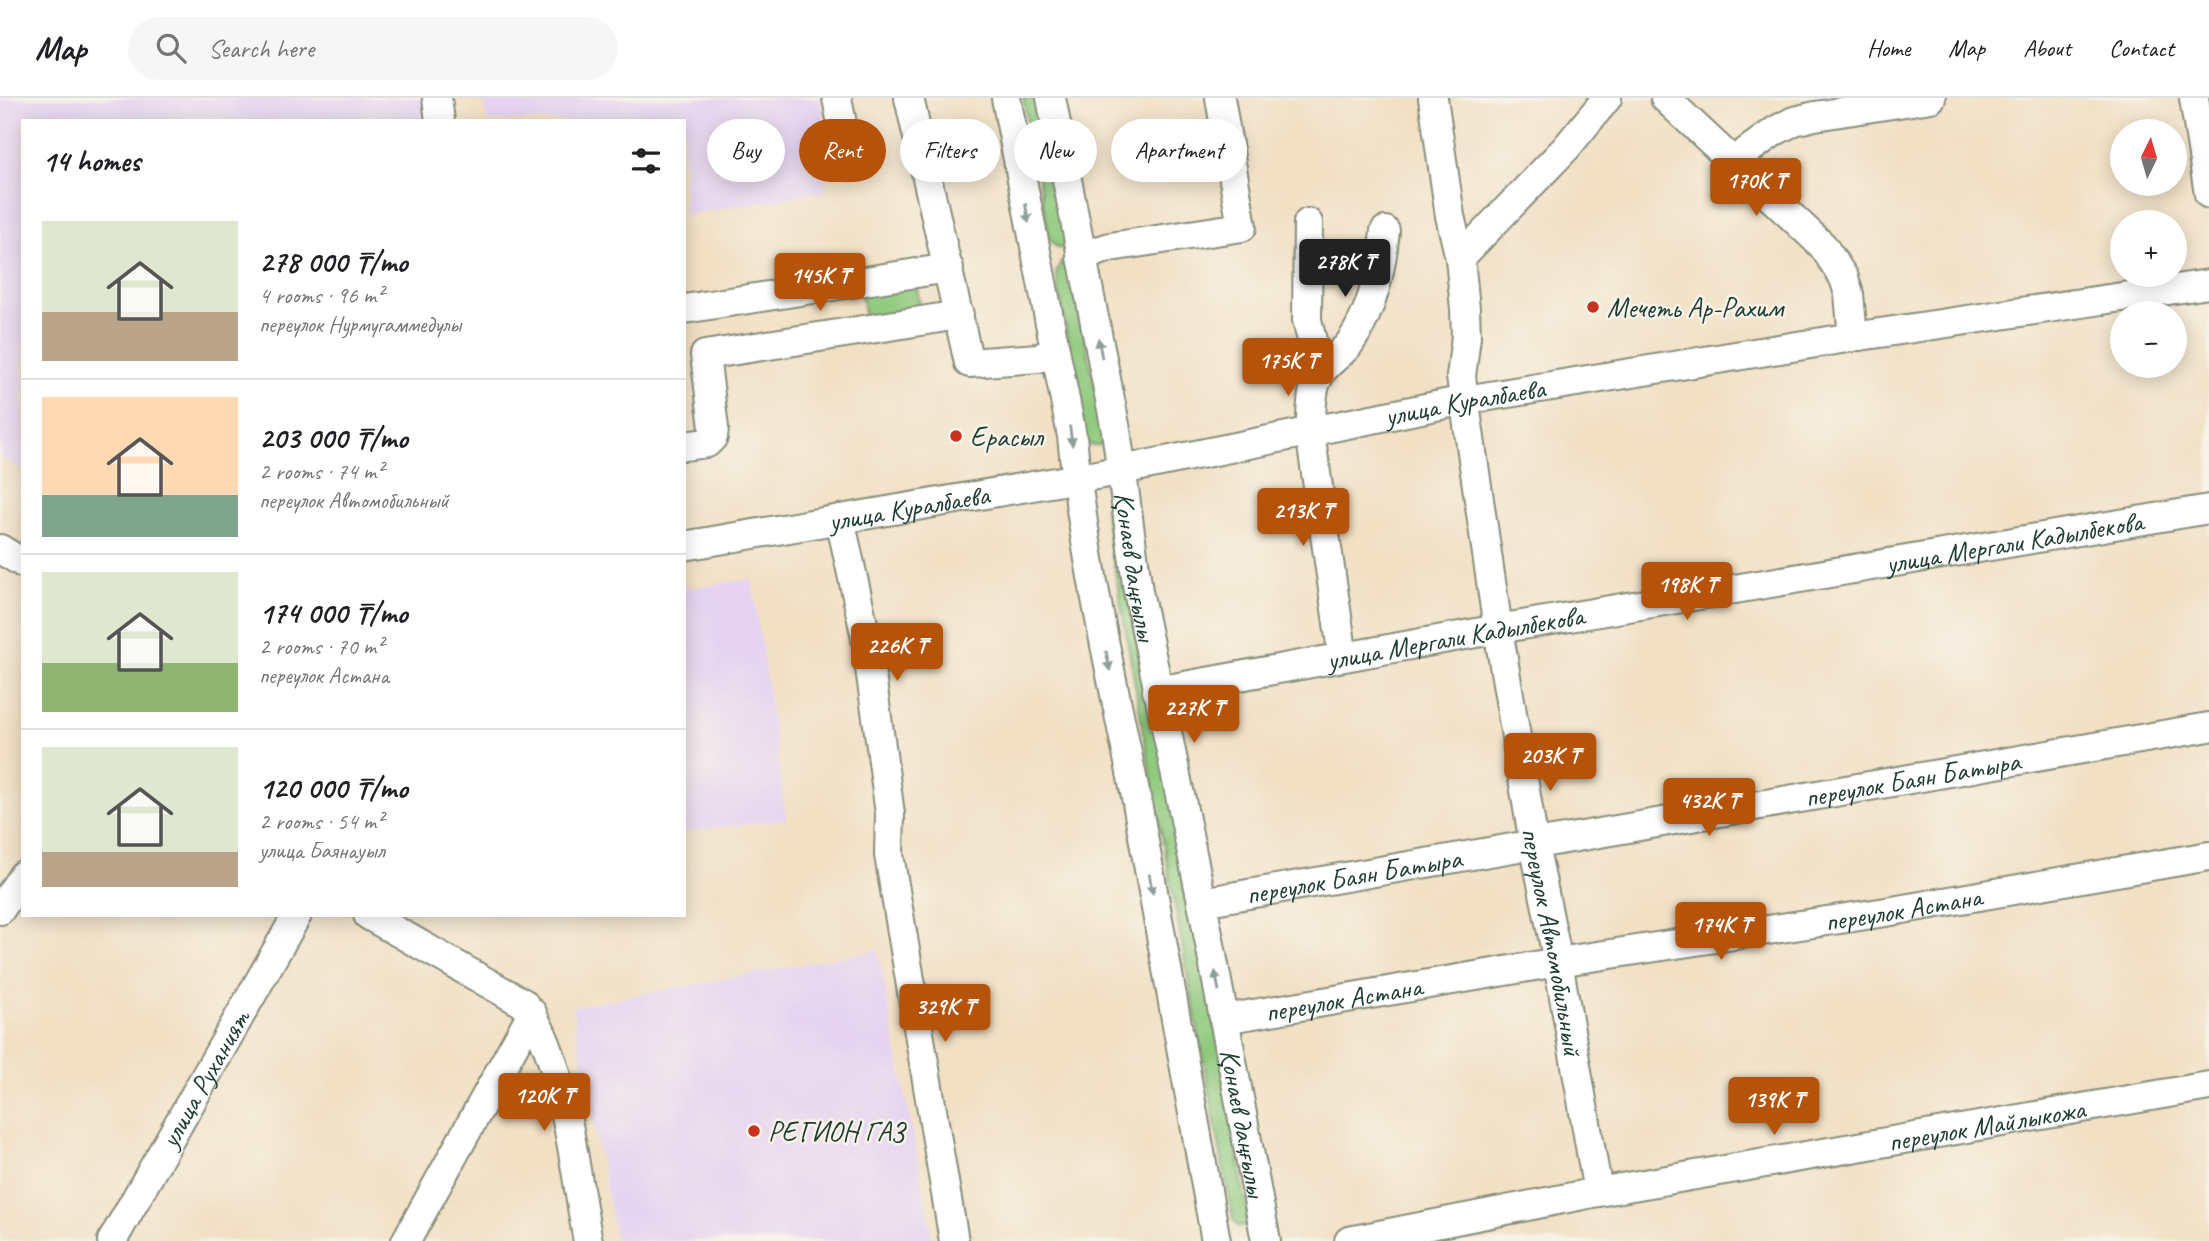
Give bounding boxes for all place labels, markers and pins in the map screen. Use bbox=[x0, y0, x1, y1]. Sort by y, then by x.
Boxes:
pin: 170K ₸ bbox=[1699, 158, 1813, 218]
pin: 278K ₸ bbox=[1288, 240, 1402, 299]
pin: 145K ₸ bbox=[763, 254, 877, 313]
place label: Мечеть Ар-Рахим bbox=[1607, 290, 1786, 325]
marker: Мечеть Ар-Рахим bbox=[1585, 299, 1601, 315]
pin: 175K ₸ bbox=[1231, 338, 1345, 398]
place label: Ерасыл bbox=[970, 419, 1045, 454]
marker: Ерасыл bbox=[948, 428, 964, 444]
pin: 213K ₸ bbox=[1246, 489, 1360, 548]
pin: 198K ₸ bbox=[1630, 562, 1744, 622]
pin: 226K ₸ bbox=[840, 624, 954, 683]
pin: 227K ₸ bbox=[1137, 686, 1251, 745]
pin: 203K ₸ bbox=[1493, 734, 1607, 793]
pin: 432K ₸ bbox=[1652, 778, 1766, 838]
pin: 174K ₸ bbox=[1664, 902, 1778, 962]
pin: 329K ₸ bbox=[888, 984, 1002, 1044]
pin: 120K ₸ bbox=[487, 1074, 601, 1133]
pin: 139K ₸ bbox=[1717, 1077, 1831, 1137]
place label: РЕГИОН ГАЗ bbox=[768, 1114, 908, 1149]
marker: РЕГИОН ГАЗ bbox=[746, 1123, 762, 1139]

